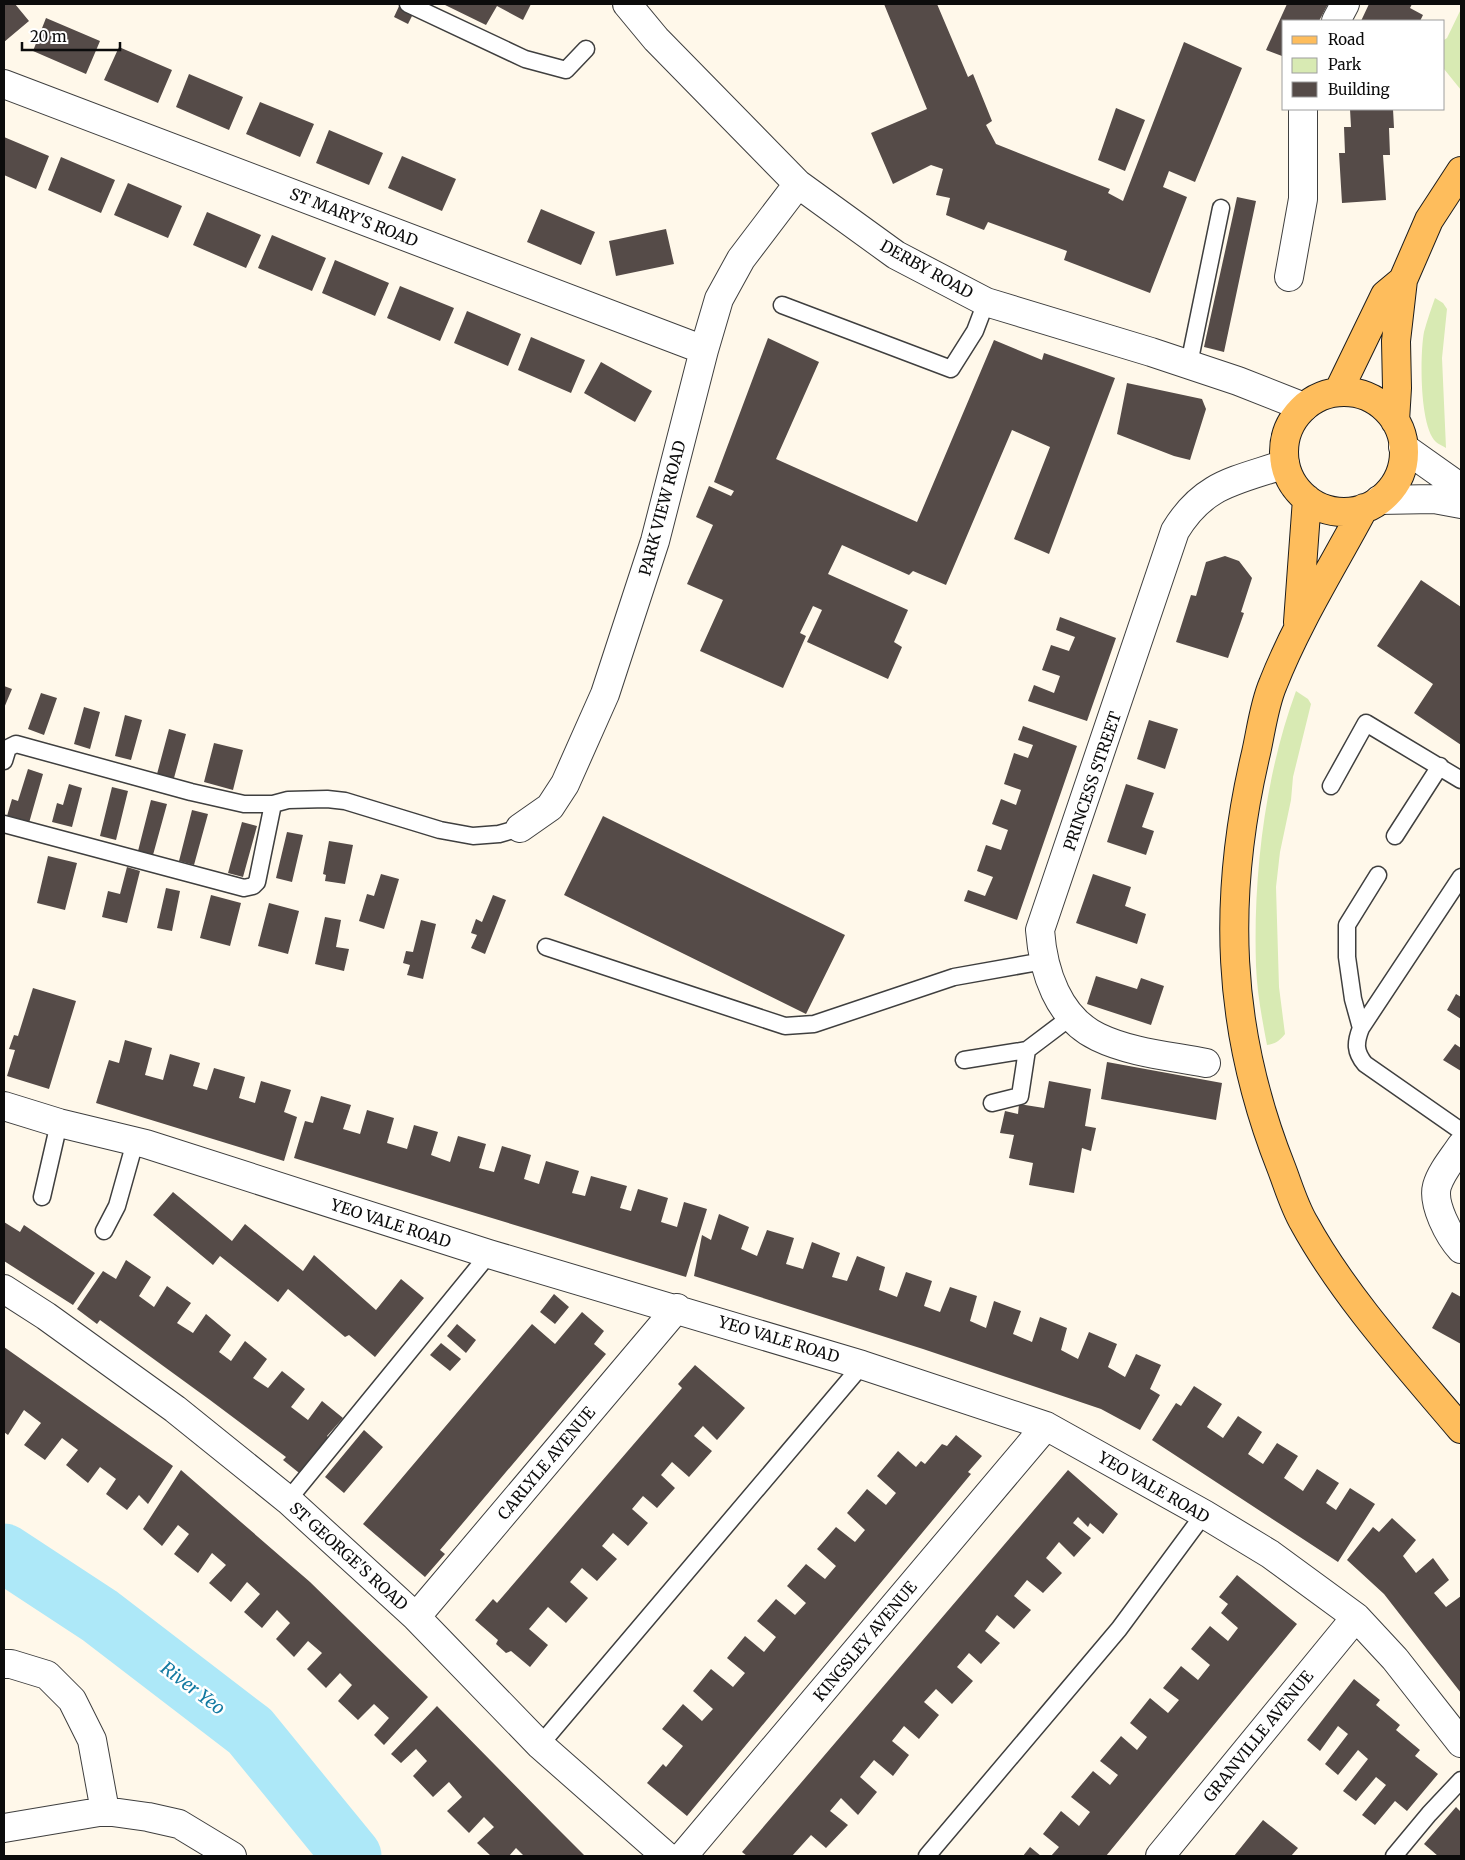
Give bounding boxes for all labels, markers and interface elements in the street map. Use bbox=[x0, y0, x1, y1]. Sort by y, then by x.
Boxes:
scale bar bbox=[22, 20, 120, 52]
legend bbox=[1282, 20, 1445, 110]
text: 20 m bbox=[30, 27, 67, 46]
text: Road bbox=[1328, 30, 1364, 49]
text: Park bbox=[1328, 55, 1362, 74]
text: Building bbox=[1328, 80, 1390, 99]
street label: ST MARY'S ROAD bbox=[287, 183, 421, 251]
street label: DERBY ROAD bbox=[877, 235, 977, 303]
street label: PARK VIEW ROAD bbox=[634, 438, 690, 578]
street label: PRINCESS STREET bbox=[1059, 709, 1125, 853]
street label: YEO VALE ROAD bbox=[327, 1194, 454, 1252]
street label: YEO VALE ROAD bbox=[715, 1311, 842, 1367]
street label: CARLYLE AVENUE bbox=[493, 1402, 600, 1523]
street label: YEO VALE ROAD bbox=[1094, 1447, 1213, 1527]
street label: ST GEORGE'S ROAD bbox=[286, 1498, 412, 1614]
street label: KINGSLEY AVENUE bbox=[809, 1576, 921, 1705]
water label: River Yeo bbox=[156, 1656, 230, 1720]
street label: GRANVILLE AVENUE bbox=[1199, 1666, 1318, 1806]

